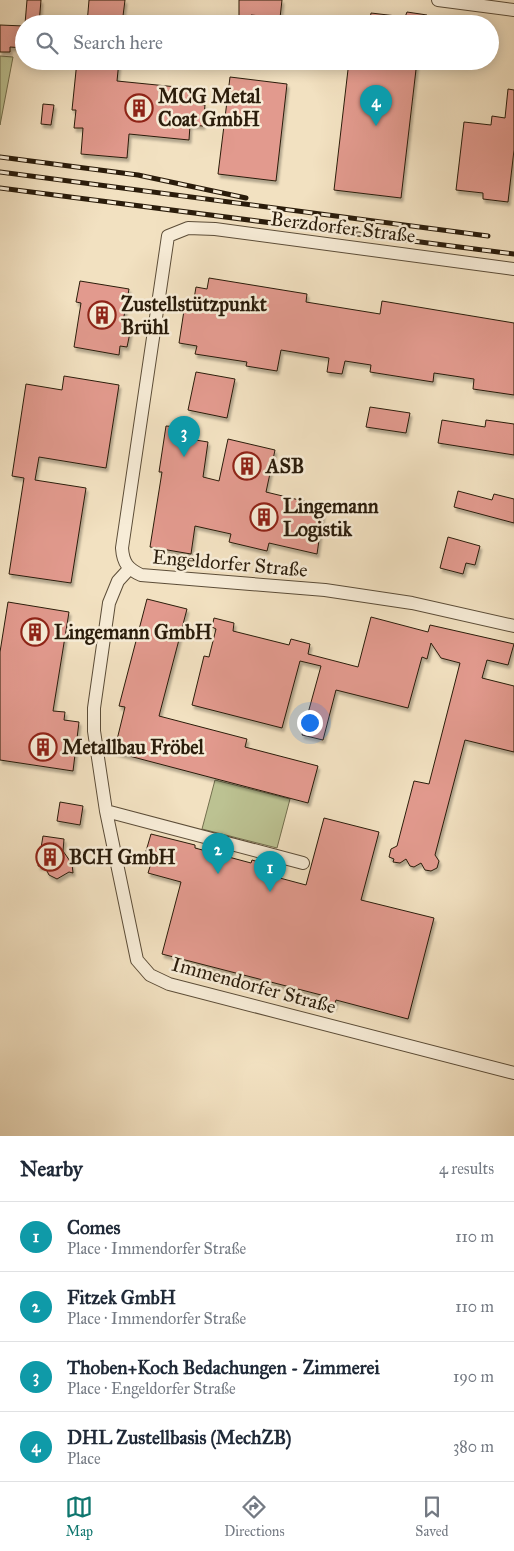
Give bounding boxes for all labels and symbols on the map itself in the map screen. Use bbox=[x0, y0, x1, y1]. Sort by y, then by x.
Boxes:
place label: MCG Metal Coat GmbH bbox=[158, 84, 261, 131]
pin: 4 bbox=[360, 85, 392, 126]
building icon: MCG Metal Coat GmbH bbox=[124, 93, 154, 123]
street label: Berzdorfer Straße bbox=[269, 206, 417, 248]
place label: Zustellstützpunkt Brühl bbox=[121, 292, 268, 339]
building icon: Zustellstützpunkt Brühl bbox=[87, 300, 117, 330]
pin: 3 bbox=[168, 416, 200, 457]
building icon: ASB bbox=[232, 451, 262, 481]
place label: ASB bbox=[264, 454, 304, 478]
place label: Lingemann Logistik bbox=[283, 494, 379, 542]
building icon: Lingemann Logistik bbox=[249, 502, 279, 532]
street label: Engeldorfer Straße bbox=[151, 544, 309, 583]
building icon: Lingemann GmbH bbox=[20, 617, 50, 647]
place label: Lingemann GmbH bbox=[54, 620, 212, 645]
your location bbox=[297, 710, 323, 736]
building icon: Metallbau Fröbel bbox=[28, 732, 58, 762]
place label: Metallbau Fröbel bbox=[62, 735, 204, 759]
pin: 2 bbox=[202, 833, 234, 874]
building icon: BCH GmbH bbox=[35, 842, 65, 872]
place label: BCH GmbH bbox=[69, 845, 175, 869]
pin: 1 bbox=[254, 851, 286, 892]
street label: Immendorfer Straße bbox=[169, 952, 339, 1018]

